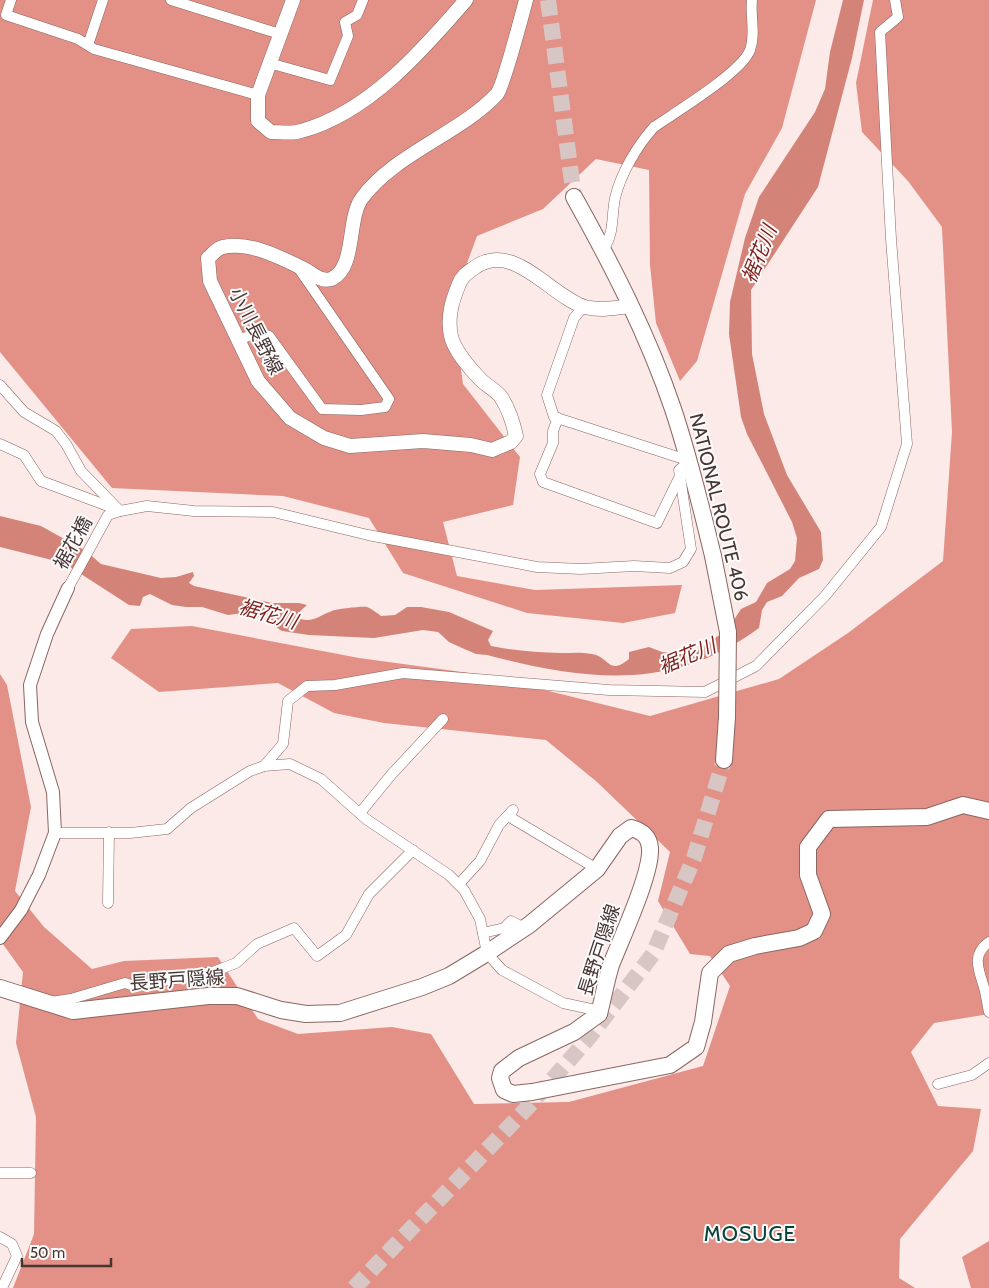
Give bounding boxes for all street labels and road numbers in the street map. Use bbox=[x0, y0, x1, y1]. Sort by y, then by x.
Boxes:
street label: 小川長野線 bbox=[224, 283, 288, 379]
street label: NATIONAL ROUTE 406 bbox=[685, 411, 753, 603]
street label: 裾花橋 bbox=[49, 512, 97, 574]
street label: 長野戸隠線 bbox=[573, 901, 625, 999]
street label: 長野戸隠線 bbox=[129, 965, 225, 995]

